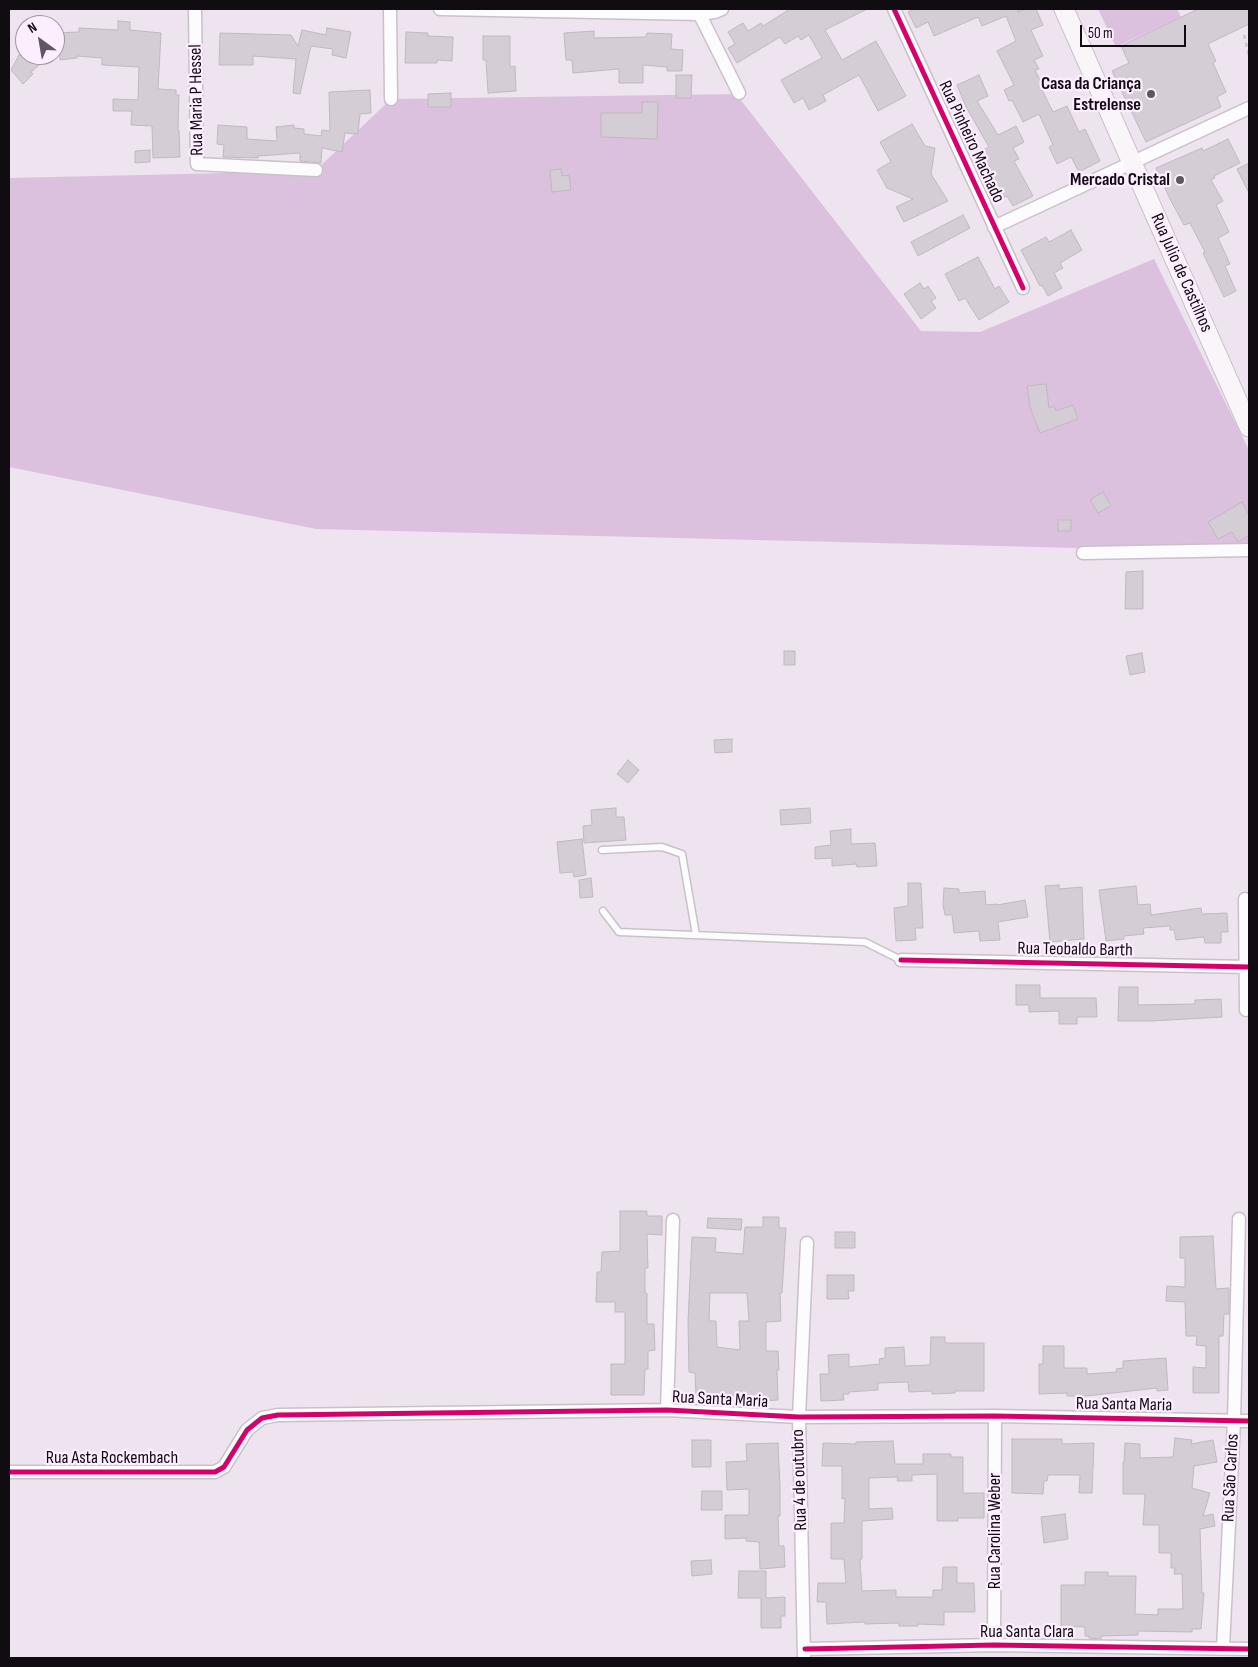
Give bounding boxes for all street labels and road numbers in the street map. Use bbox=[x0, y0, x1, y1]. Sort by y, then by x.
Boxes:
street label: Rua Maria P Hessel bbox=[185, 44, 209, 156]
street label: Rua Pinheiro Machado bbox=[933, 78, 1009, 206]
street label: Rua Julio de Castilhos bbox=[1145, 210, 1217, 336]
street label: Rua Teobaldo Barth bbox=[1017, 938, 1133, 962]
street label: Rua Santa Maria bbox=[671, 1387, 769, 1413]
street label: Rua Santa Maria bbox=[1076, 1393, 1172, 1417]
street label: Rua 4 de outubro bbox=[787, 1429, 813, 1531]
street label: Rua São Carlos bbox=[1218, 1433, 1244, 1523]
street label: Rua Asta Rockembach bbox=[46, 1447, 178, 1469]
street label: Rua Carolina Weber bbox=[984, 1473, 1006, 1589]
street label: Rua Santa Clara bbox=[980, 1621, 1074, 1643]

